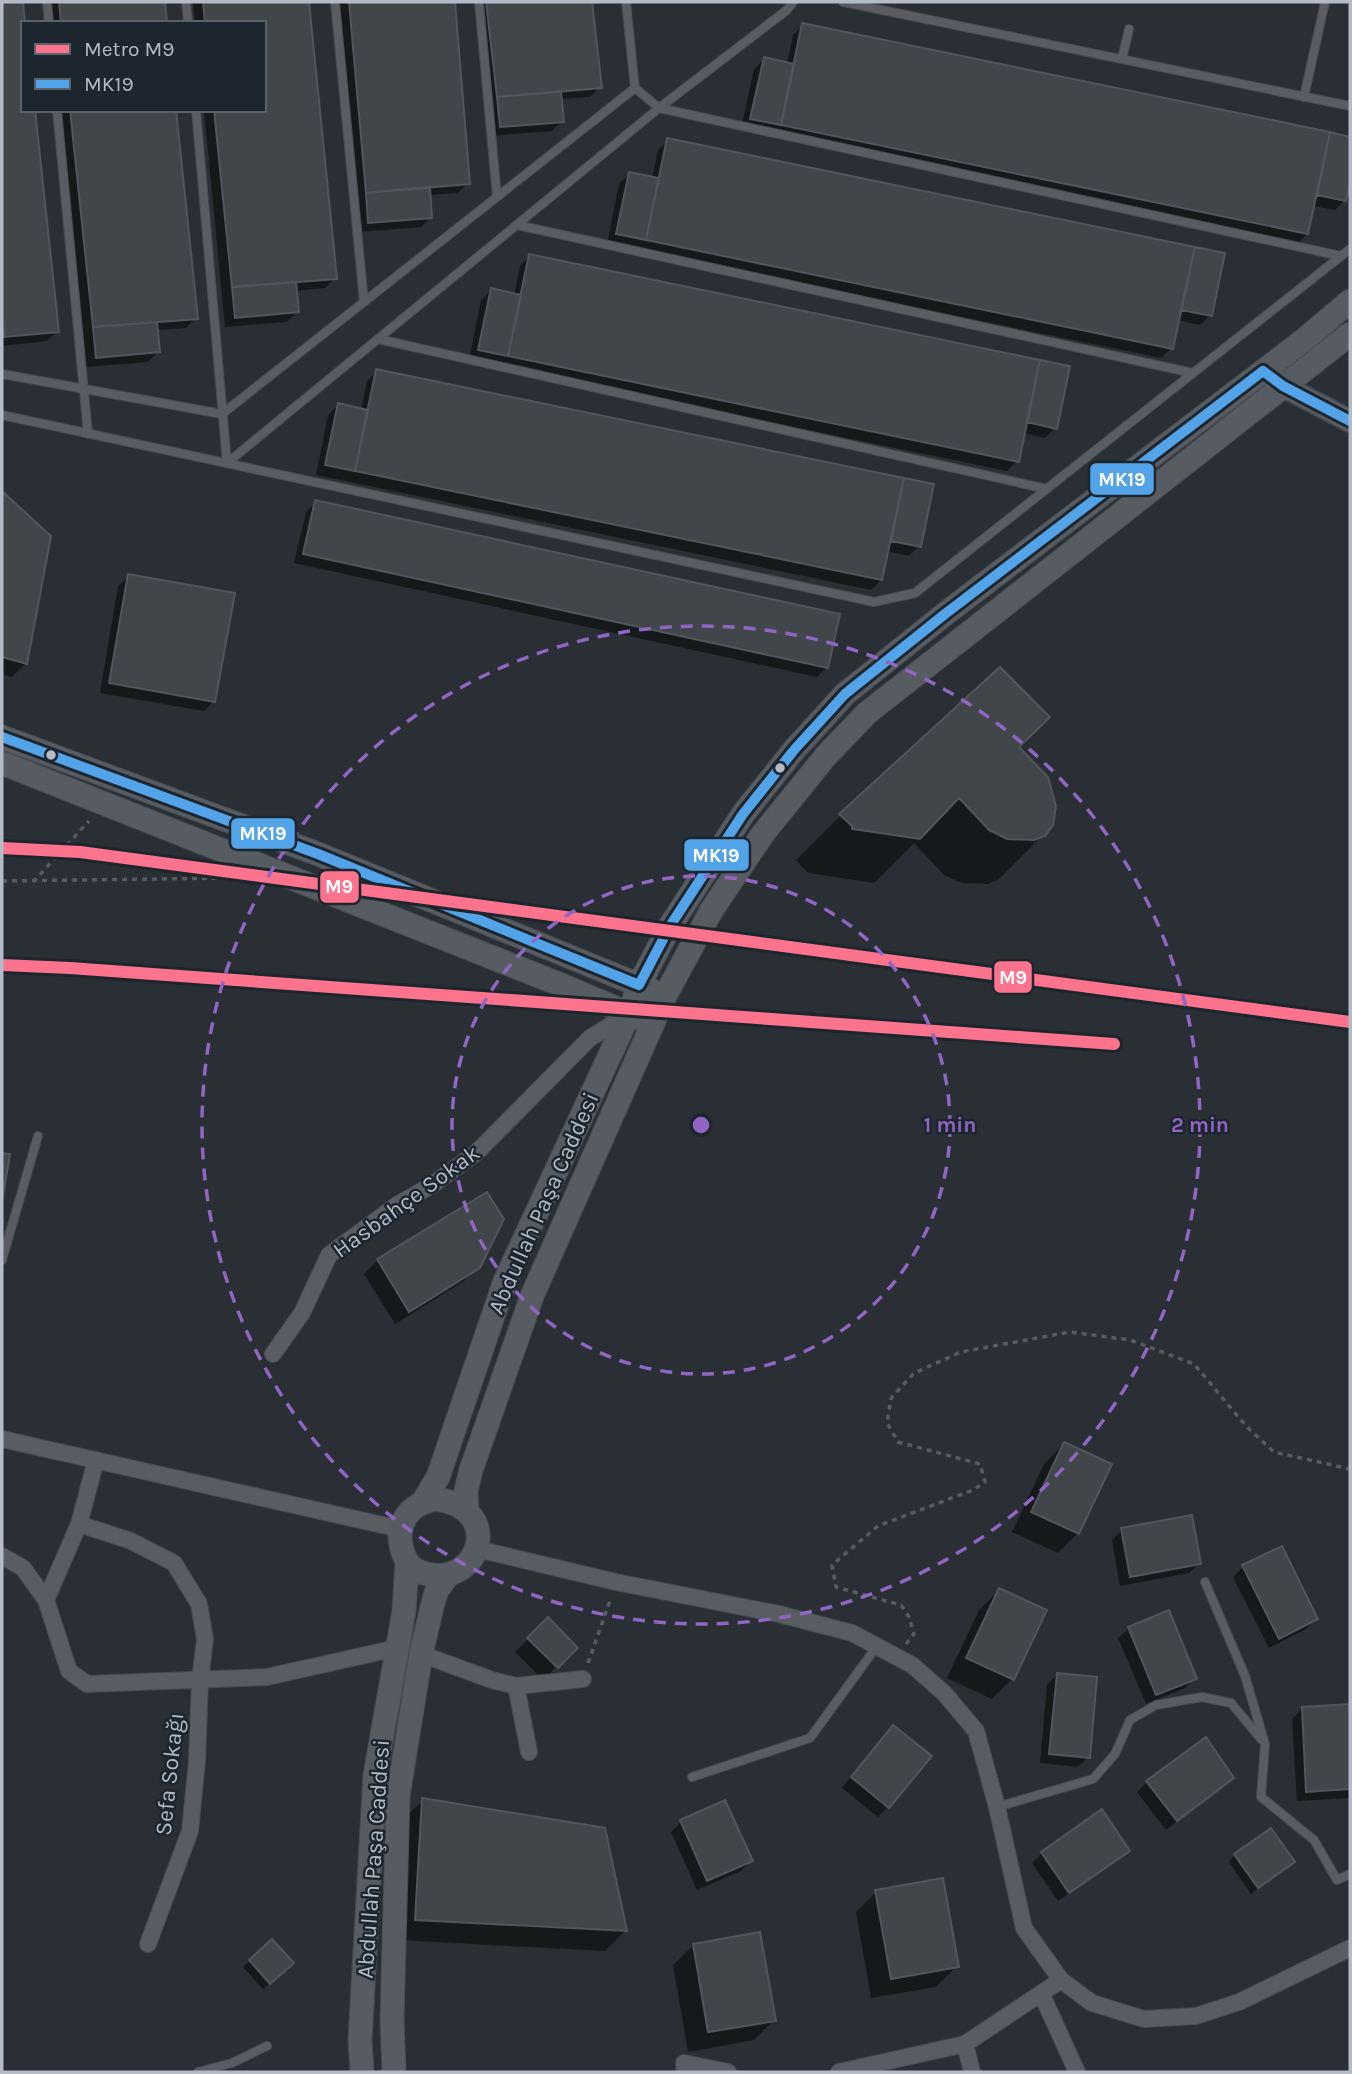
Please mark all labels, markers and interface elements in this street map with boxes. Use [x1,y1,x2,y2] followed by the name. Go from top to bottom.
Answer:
[21,21,266,112] legend
[84,37,175,61] text: Metro M9
[84,72,134,96] text: MK19
[1089,462,1155,496] line badge: MK19
[1098,469,1146,491] text: MK19
[44,748,58,762] unlabelled marker
[773,761,787,775] unlabelled marker
[230,817,296,850] line badge: MK19
[239,823,287,845] text: MK19
[683,838,750,872] line badge: MK19
[692,845,740,867] text: MK19
[319,870,360,904] line badge: M9
[325,876,353,898] text: M9
[993,960,1033,994] line badge: M9
[999,967,1027,989] text: M9
[482,1088,605,1318] street label: Abdullah Paşa Caddesi
[689,1113,713,1137] centre of rings
[924,1113,976,1137] text: 1 min
[1171,1113,1229,1137] text: 2 min
[328,1139,485,1264] street label: Hasbahçe Sokak
[150,1711,189,1837] street label: Sefa Sokağı
[352,1739,395,1980] street label: Abdullah Paşa Caddesi

